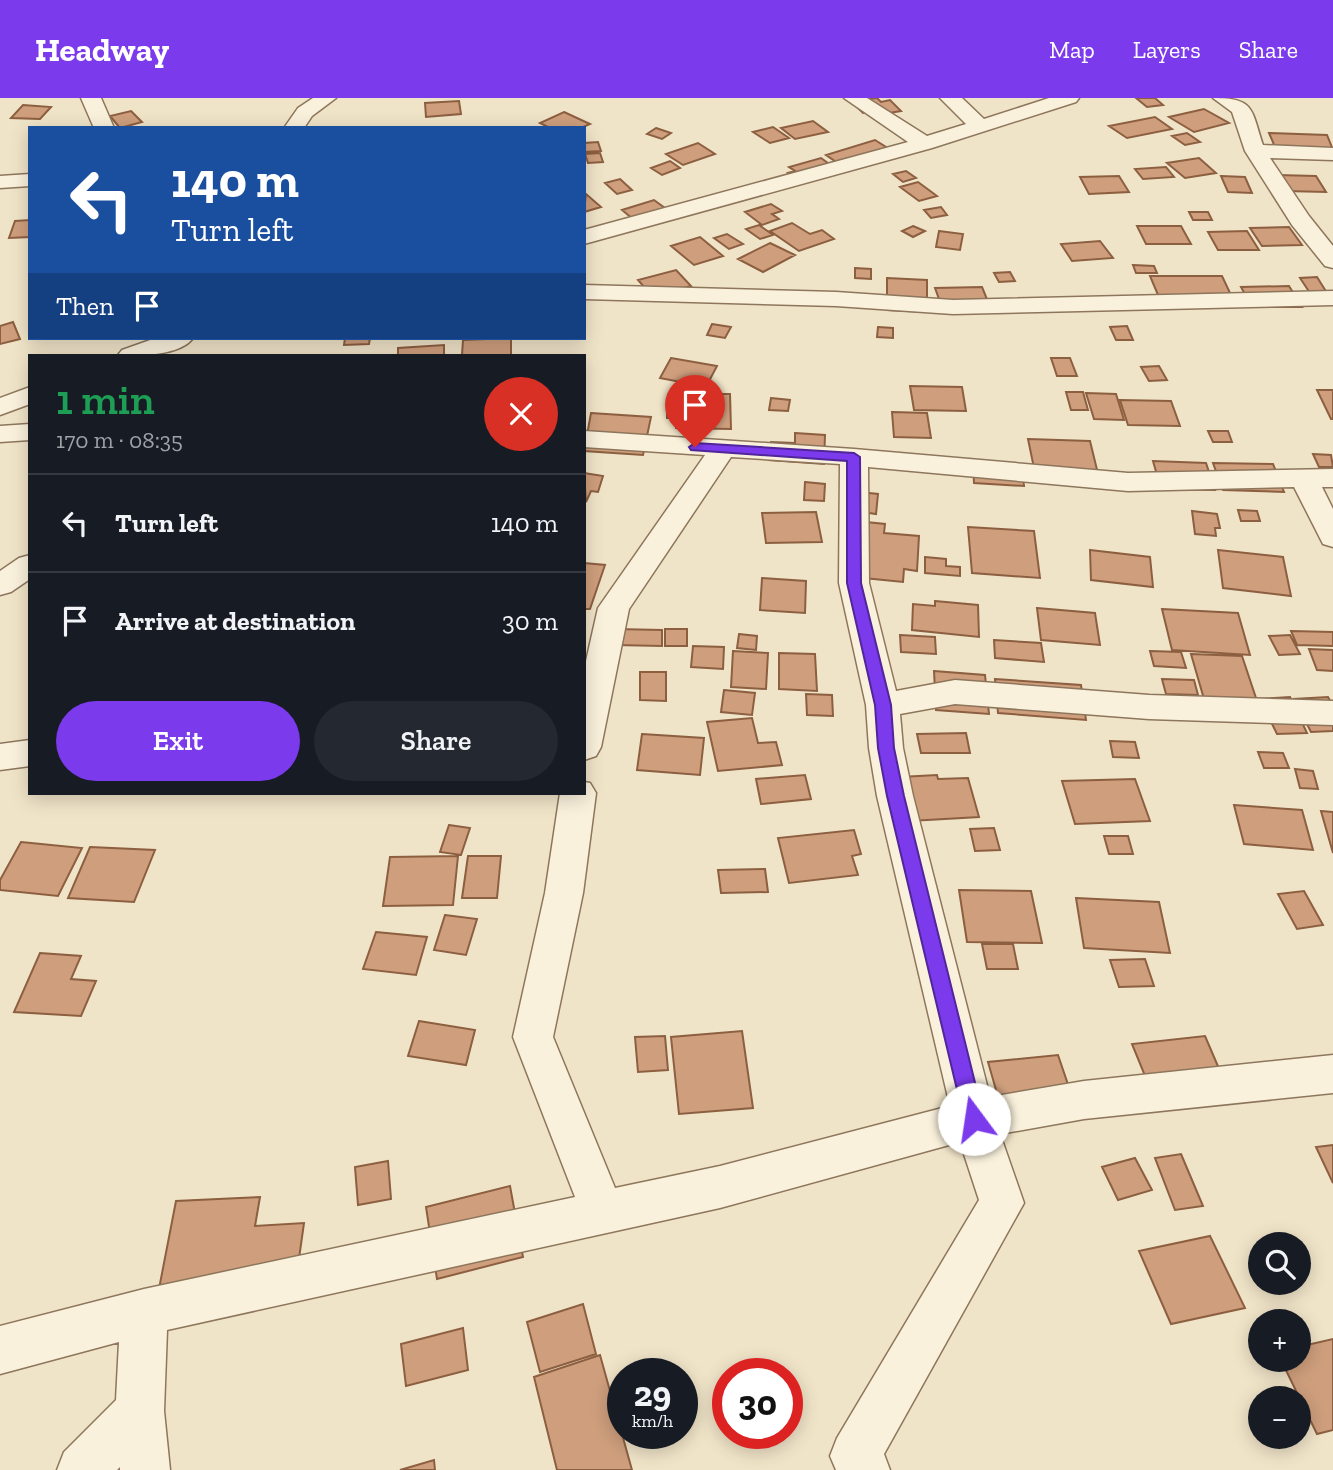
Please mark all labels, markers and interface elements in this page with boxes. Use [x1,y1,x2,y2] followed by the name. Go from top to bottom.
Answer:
[35,30,169,69] text: Headway
[1049,35,1095,64] text: Map
[1133,35,1201,64] text: Layers
[1239,35,1298,64] text: Share
[171,151,299,210] text: 140 m
[56,154,147,245] icon: left
[171,211,293,249] text: Turn left
[128,287,166,325] icon: arrive
[56,290,114,322] text: Then
[56,374,155,425] text: 1 min
[665,375,725,447] pin
[484,377,558,451] button: close
[676,386,714,424] icon: arrive
[56,426,183,454] text: 170 m · 08:35
[56,504,94,542] icon: left
[115,507,218,539] text: Turn left
[491,507,558,539] text: 140 m
[56,602,94,640] icon: arrive
[115,605,355,637] text: Arrive at destination
[502,605,558,637] text: 30 m
[56,701,300,781] button: Exit
[314,701,558,781] button: Share
[937,1082,1011,1156] position arrow
[1248,1232,1311,1449] map controls
[1248,1232,1311,1295] button: search
[1248,1309,1311,1372] button: +
[712,1358,803,1449] speed limit sign: 30
[634,1373,671,1415] text: 29
[1248,1386,1311,1449] button: −
[632,1410,673,1432] text: km/h

